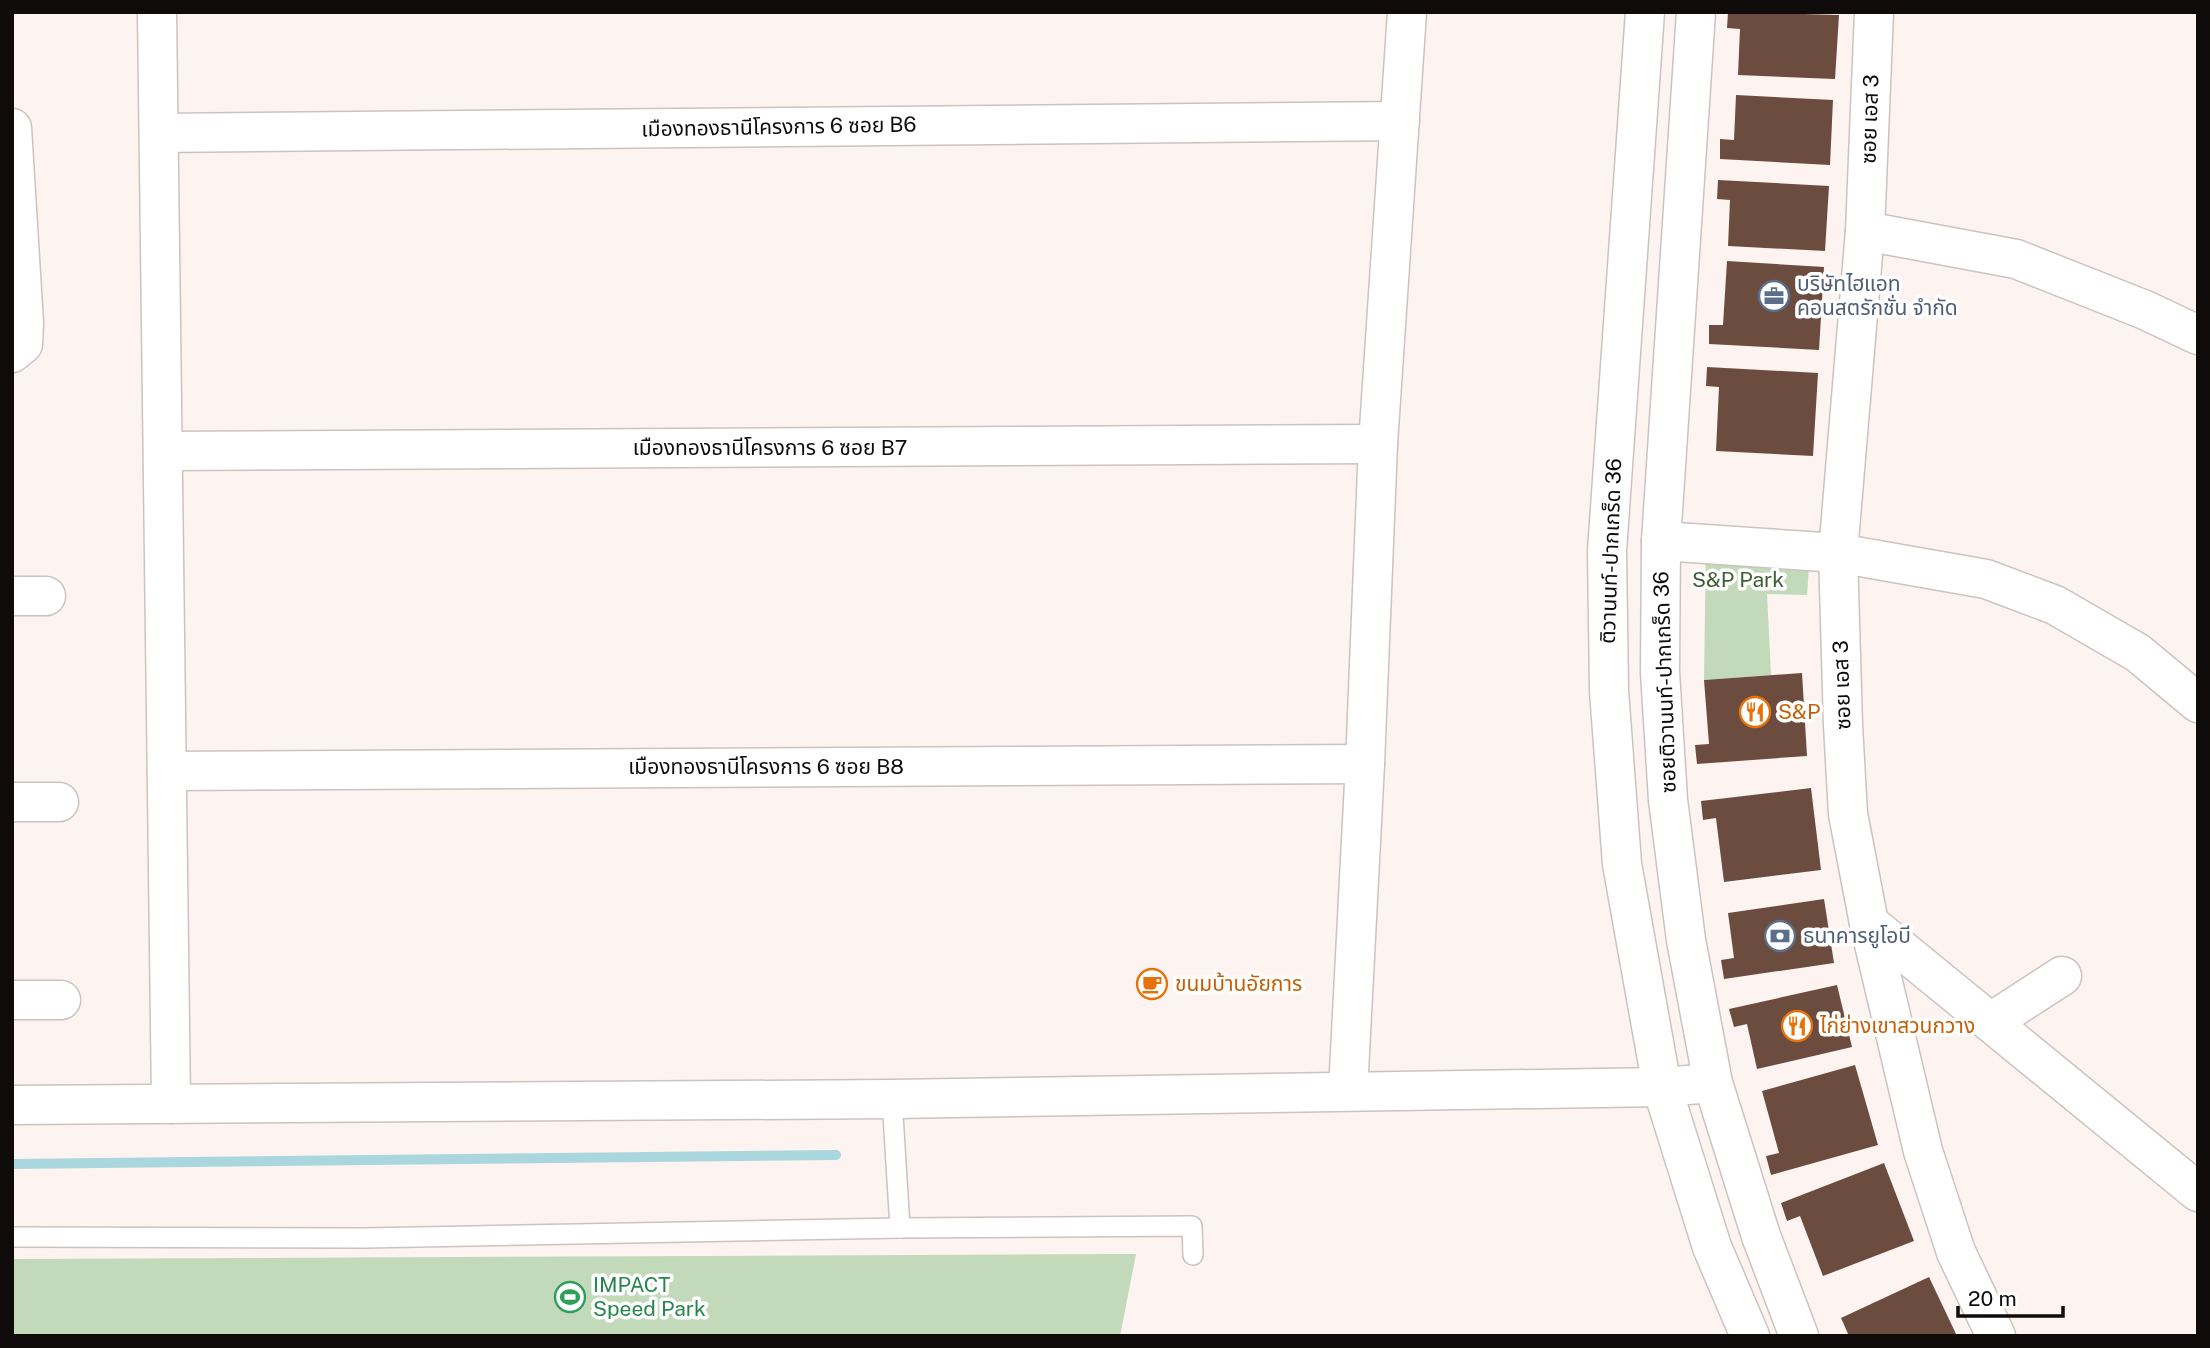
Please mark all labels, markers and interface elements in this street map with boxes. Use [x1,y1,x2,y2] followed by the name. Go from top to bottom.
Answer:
[1855,74,1884,164] street label: ซอย เอส 3
[641,112,917,141] street label: เมืองทองธานีโครงการ 6 ซอย B6
[1797,271,1958,320] place label: บริษัทไฮแอท คอนสตรักชั่น จำกัด
[1757,279,1791,313] office icon: บริษัทไฮแอท คอนสตรักชั่น จำกัด
[633,435,907,460] street label: เมืองทองธานีโครงการ 6 ซอย B7
[1595,458,1626,644] street label: ติวานนท์-ปากเกร็ด 36
[1692,567,1784,592] park label: S&P Park
[1648,571,1681,793] street label: ซอยติวานนท์-ปากเกร็ด 36
[1827,640,1856,730] street label: ซอย เอส 3
[1738,695,1772,729] restaurant icon: S&P
[1778,699,1820,724] place label: S&P
[628,754,904,779] street label: เมืองทองธานีโครงการ 6 ซอย B8
[1763,919,1797,953] bank icon: ธนาคารยูโอบี
[1803,923,1911,949] place label: ธนาคารยูโอบี
[1135,967,1169,1001] cafe icon: ขนมบ้านอัยการ
[1175,971,1302,996] place label: ขนมบ้านอัยการ
[1780,1009,1814,1043] restaurant icon: ไก่ย่างเขาสวนกวาง
[1819,1013,1975,1038] place label: ไก่ย่างเขาสวนกวาง
[593,1272,706,1321] place label: IMPACT Speed Park
[1958,1274,2063,1318] scale bar
[553,1280,587,1314] sports icon: IMPACT Speed Park
[1968,1286,2017,1311] text: 20 m

